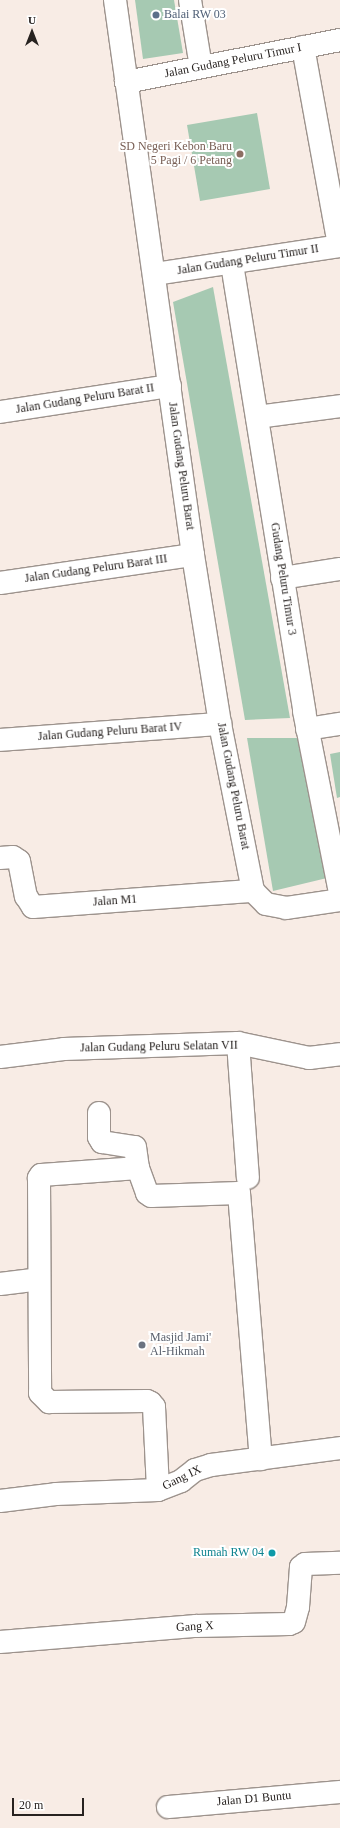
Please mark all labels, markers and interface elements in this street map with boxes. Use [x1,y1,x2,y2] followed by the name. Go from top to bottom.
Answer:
[164,8,226,22] place label: Balai RW 03
[151,10,161,20] marker: Balai RW 03
[12,12,52,52] north arrow
[28,14,36,26] text: U
[163,41,303,81] street label: Jalan Gudang Peluru Timur I
[120,140,232,168] place label: SD Negeri Kebon Baru 5 Pagi / 6 Petang
[235,149,245,159] marker: SD Negeri Kebon Baru 5 Pagi / 6 Petang
[176,242,320,278] street label: Jalan Gudang Peluru Timur II
[15,381,155,417] street label: Jalan Gudang Peluru Barat II
[165,401,197,531] street label: Jalan Gudang Peluru Barat
[267,522,299,636] street label: Gudang Peluru Timur 3
[24,552,168,586] street label: Jalan Gudang Peluru Barat III
[37,720,183,744] street label: Jalan Gudang Peluru Barat IV
[214,721,252,851] street label: Jalan Gudang Peluru Barat
[92,892,138,910] street label: Jalan M1
[80,1038,238,1056] street label: Jalan Gudang Peluru Selatan VII
[150,1331,211,1359] place label: Masjid Jami' Al-Hikmah
[137,1340,147,1350] marker: Masjid Jami' Al-Hikmah
[160,1462,204,1494] street label: Gang IX
[193,1546,264,1560] place label: Rumah RW 04
[267,1548,277,1558] marker: Rumah RW 04
[176,1619,214,1635] street label: Gang X
[216,1789,292,1809] street label: Jalan D1 Buntu
[14,1790,86,1816] scale bar
[19,1798,43,1812] text: 20 m

